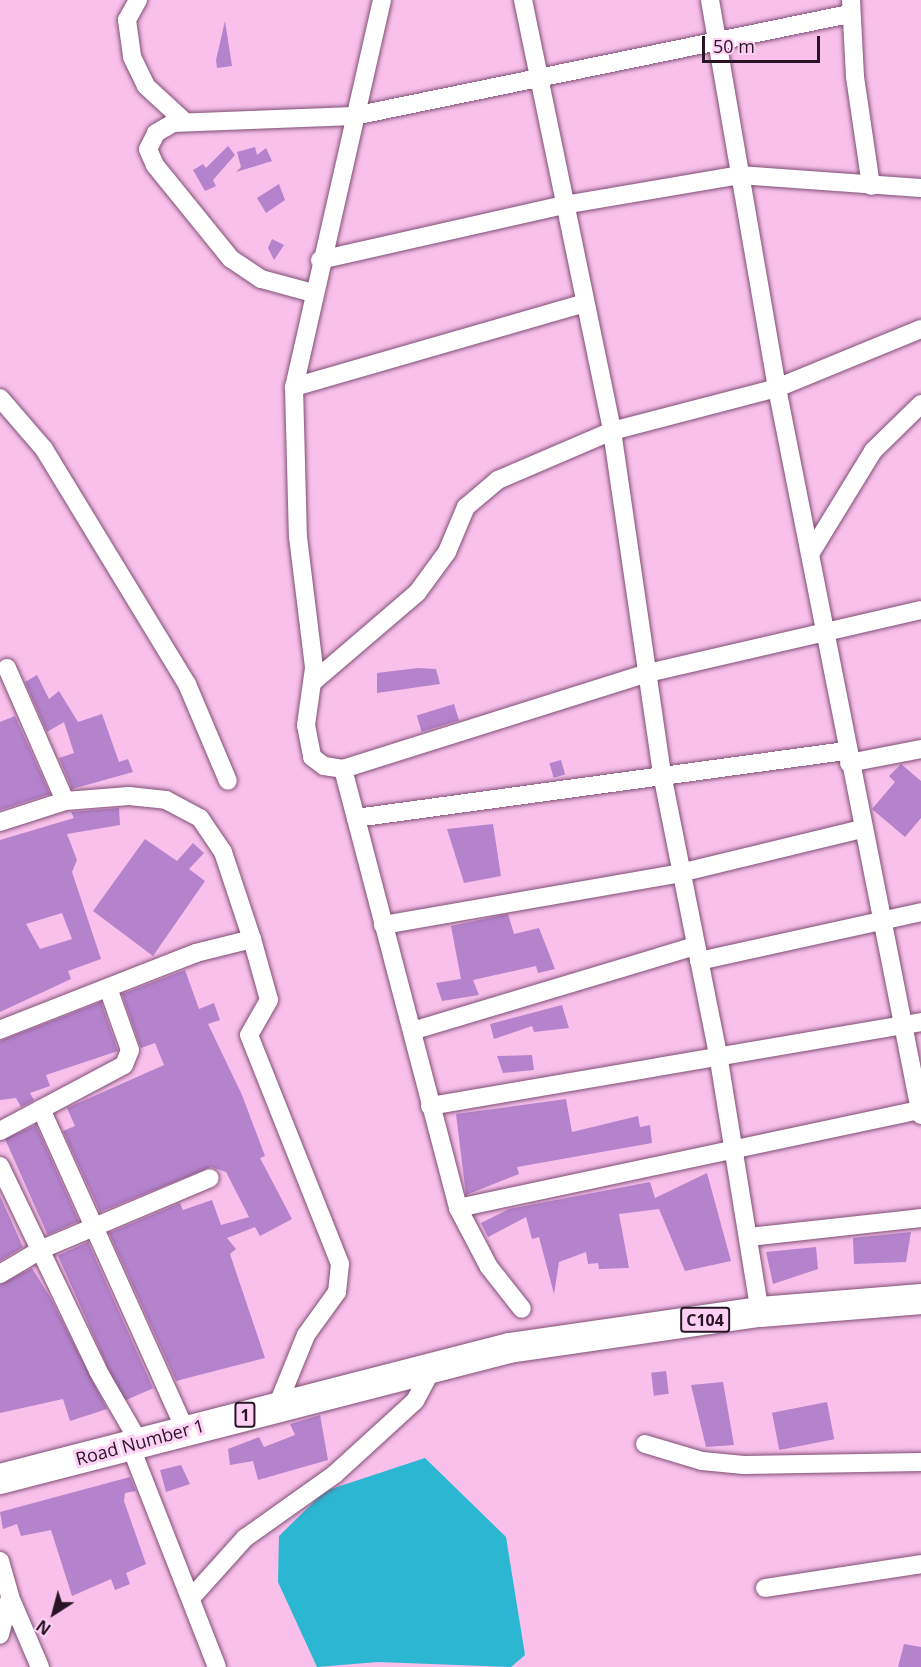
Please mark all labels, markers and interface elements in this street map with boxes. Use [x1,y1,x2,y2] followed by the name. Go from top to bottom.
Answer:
[705,24,824,62] scale bar
[713,34,755,58] text: 50 m
[680,1307,730,1333] road number: C104
[233,1402,257,1428] road number: 1
[73,1414,207,1470] street label: Road Number 1
[24,1583,84,1643] north arrow
[32,1615,55,1640] text: N

